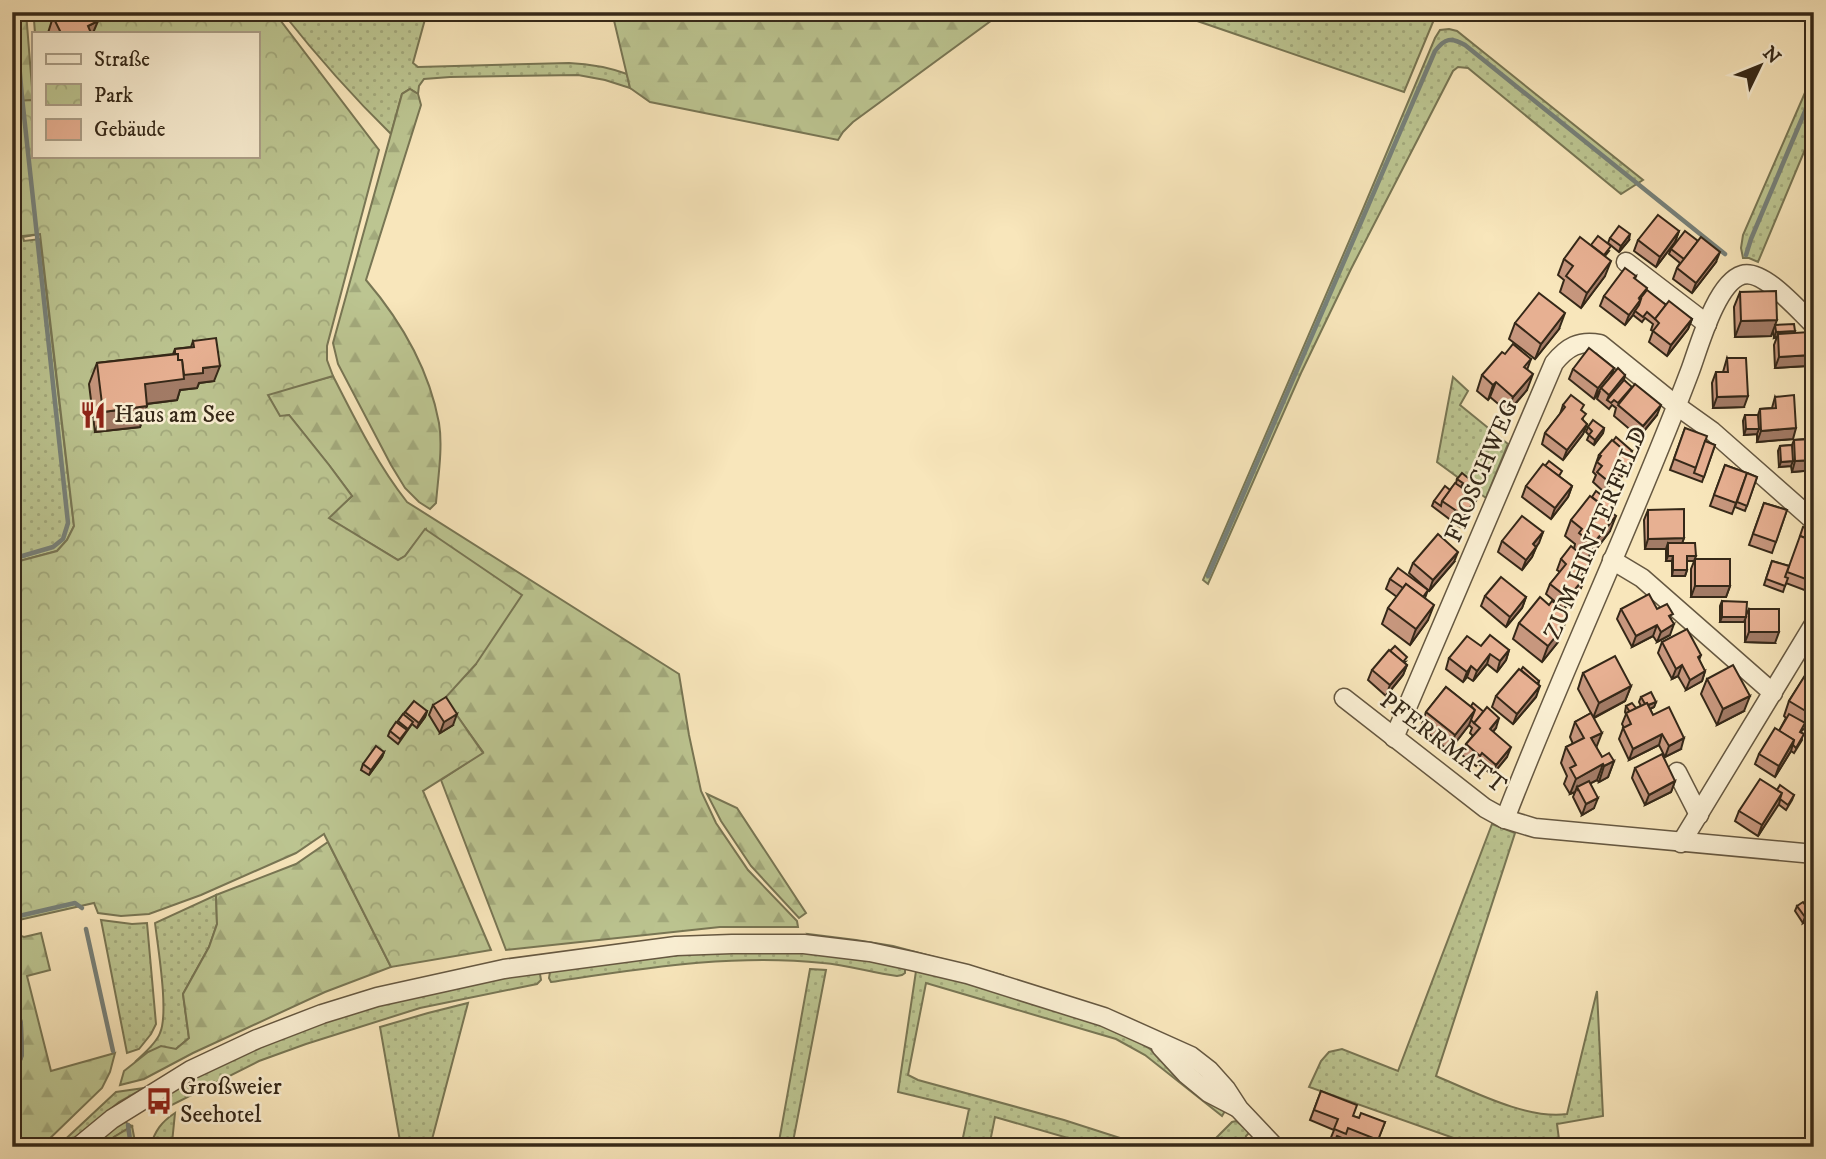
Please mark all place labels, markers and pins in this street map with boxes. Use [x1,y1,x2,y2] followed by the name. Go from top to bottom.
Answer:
[78,400,108,430] restaurant icon: Haus am See
[114,400,235,430] place label: Haus am See
[180,1072,282,1130] place label: Großweier Seehotel
[144,1086,174,1116] bus stop icon: Großweier Seehotel

